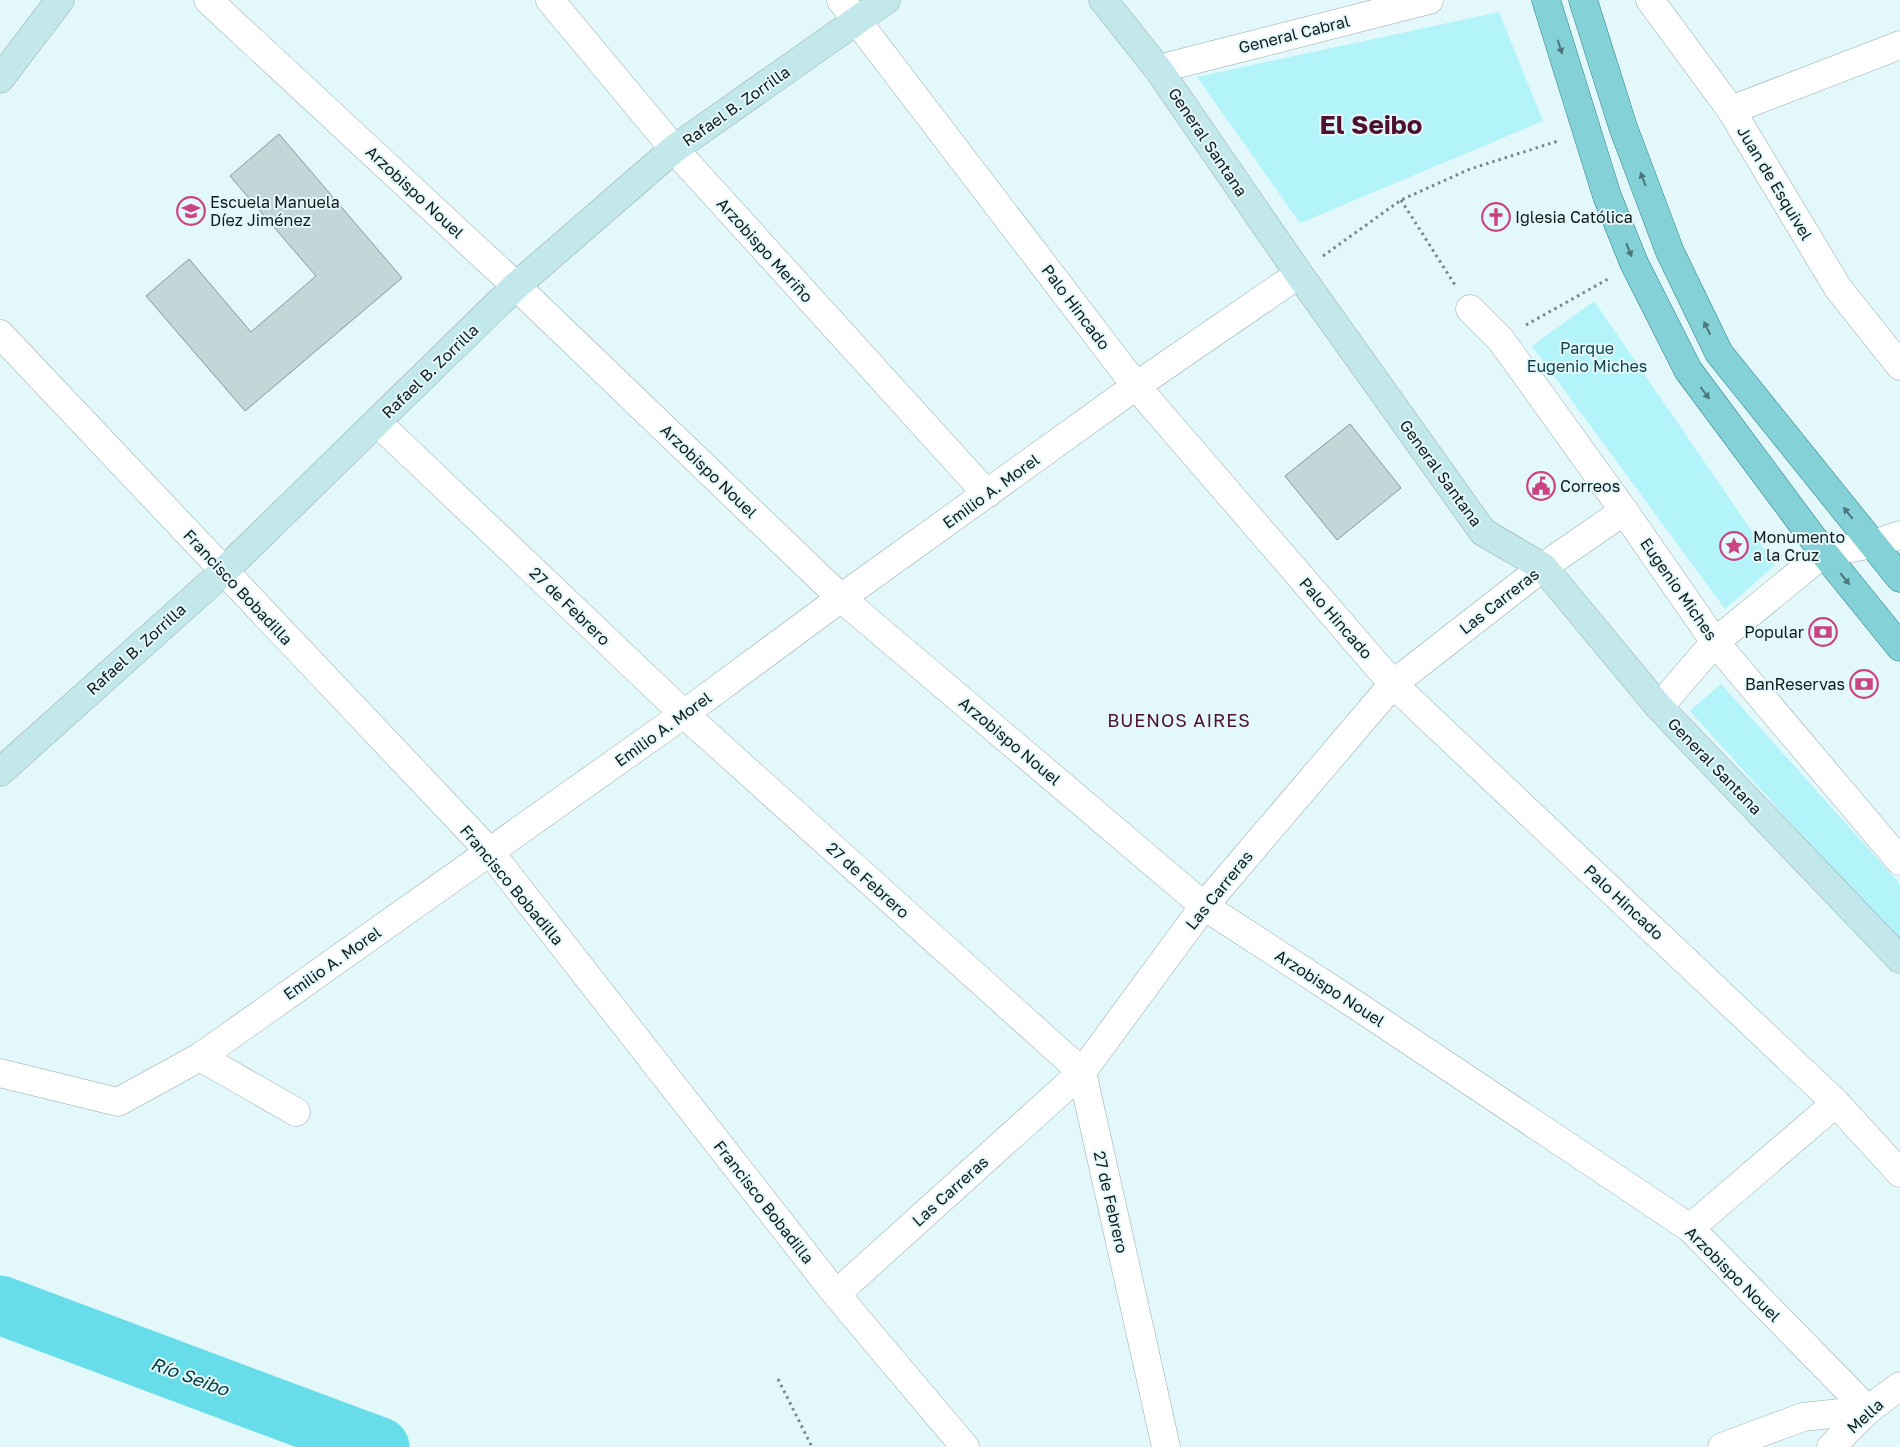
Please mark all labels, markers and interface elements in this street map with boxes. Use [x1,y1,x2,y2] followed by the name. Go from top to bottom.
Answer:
[1236,11,1352,57] street label: General Cabral
[1557,39,1565,54] one-way arrow
[678,61,794,151] street label: Rafael B. Zorrilla
[1164,84,1252,200] street label: General Santana
[1320,109,1422,140] district label: El Seibo
[1733,122,1817,244] street label: Juan de Esquivel
[362,141,468,243] street label: Arzobispo Nouel
[1638,172,1646,186] one-way arrow
[210,192,340,230] place label: Escuela Manuela Díez Jiménez
[713,194,817,306] street label: Arzobispo Meriño
[176,196,206,226] school or university icon: Escuela Manuela Díez Jiménez
[1481,202,1511,232] church icon: Iglesia Católica
[1515,207,1633,227] place label: Iglesia Católica
[1625,243,1633,258] one-way arrow
[1037,260,1115,354] street label: Palo Hincado
[377,320,483,422] street label: Rafael B. Zorrilla
[1703,321,1711,335] one-way arrow
[1527,338,1647,376] park label: Parque Eugenio Miches
[1700,386,1710,400] one-way arrow
[1396,416,1486,530] street label: General Santana
[656,420,762,522] street label: Arzobispo Nouel
[939,449,1043,533] street label: Emilio A. Morel
[1526,471,1556,501] public building icon: Correos
[1560,476,1620,496] place label: Correos
[1842,506,1853,519] one-way arrow
[179,525,297,649] street label: Francisco Bobadilla
[1753,527,1845,565] place label: Monumento a la Cruz
[1719,531,1749,561] place icon: Monumento a la Cruz
[1636,534,1722,644] street label: Eugenio Miches
[526,563,614,649] street label: 27 de Febrero
[1455,564,1543,638] street label: Las Carreras
[1839,572,1850,585] one-way arrow
[1295,573,1377,663] street label: Palo Hincado
[82,599,190,699] street label: Rafael B. Zorrilla
[1808,617,1838,647] bank icon: Popular
[1744,622,1804,642] place label: Popular
[1849,669,1879,699] bank icon: BanReservas
[1745,674,1845,694] place label: BanReservas
[611,687,715,771] street label: Emilio A. Morel
[955,693,1065,789] street label: Arzobispo Nouel
[1107,709,1251,731] district label: BUENOS AIRES
[1664,713,1766,819] street label: General Santana
[456,821,568,949] street label: Francisco Bobadilla
[823,838,913,922] street label: 27 de Febrero
[1181,846,1257,934] street label: Las Carreras
[1580,860,1668,944] street label: Palo Hincado
[279,922,385,1004] street label: Emilio A. Morel
[1271,945,1389,1031] street label: Arzobispo Nouel
[710,1136,818,1268] street label: Francisco Bobadilla
[1090,1149,1132,1255] street label: 27 de Febrero
[908,1151,992,1231] street label: Las Carreras
[1681,1222,1785,1326] street label: Arzobispo Nouel
[148,1352,233,1401] water label: Río Seibo
[1843,1394,1887,1438] street label: Mella

